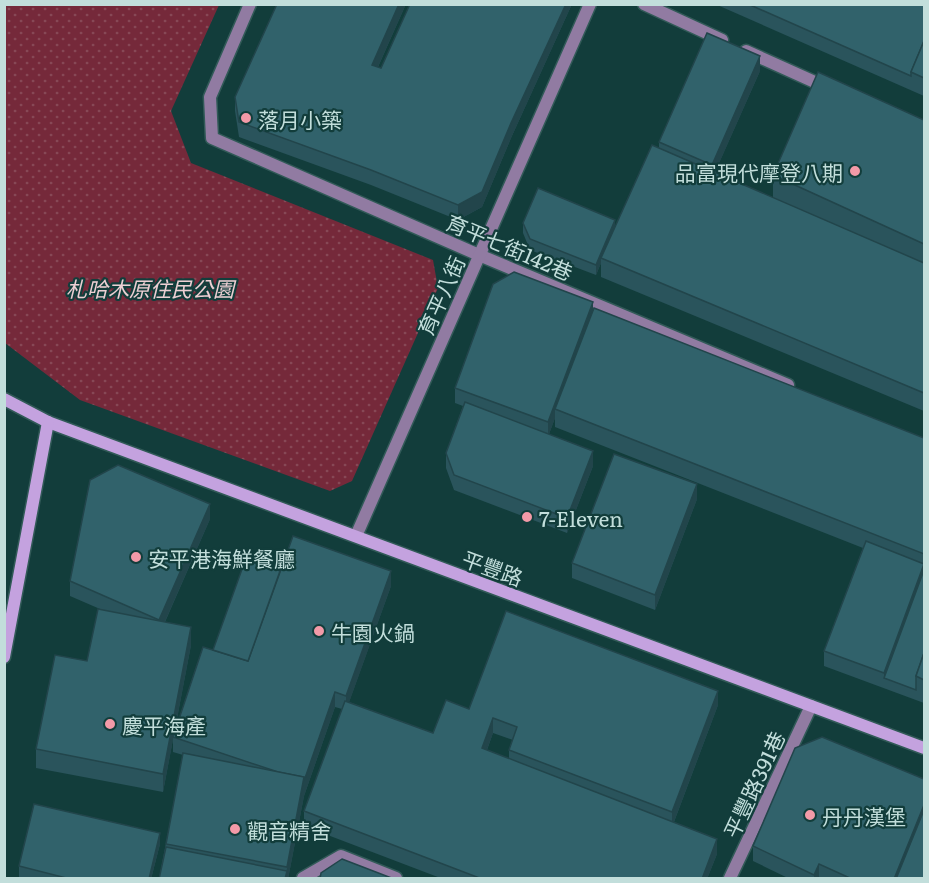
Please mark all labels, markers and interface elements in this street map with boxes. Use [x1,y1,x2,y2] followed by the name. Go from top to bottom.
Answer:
[258,103,342,134] place label: 落月小築
[239,111,253,125] marker: 落月小築
[675,156,843,187] place label: 品富現代摩登八期
[848,164,862,178] marker: 品富現代摩登八期
[442,205,578,287] street label: 育平七街142巷
[409,250,471,340] street label: 育平八街
[66,272,237,303] park label: 札哈木原住民公園
[539,502,623,533] place label: 7-Eleven
[520,510,534,524] marker: 7-Eleven
[148,542,295,573] place label: 安平港海鮮餐廳
[458,542,528,592] street label: 平豐路
[129,550,143,564] marker: 安平港海鮮餐廳
[331,616,415,647] place label: 牛園火鍋
[312,624,326,638] marker: 牛園火鍋
[122,709,206,740] place label: 慶平海產
[103,717,117,731] marker: 慶平海產
[715,725,791,843] street label: 平豐路391巷
[822,800,906,831] place label: 丹丹漢堡
[803,808,817,822] marker: 丹丹漢堡
[247,814,331,845] place label: 觀音精舍
[228,822,242,836] marker: 觀音精舍

